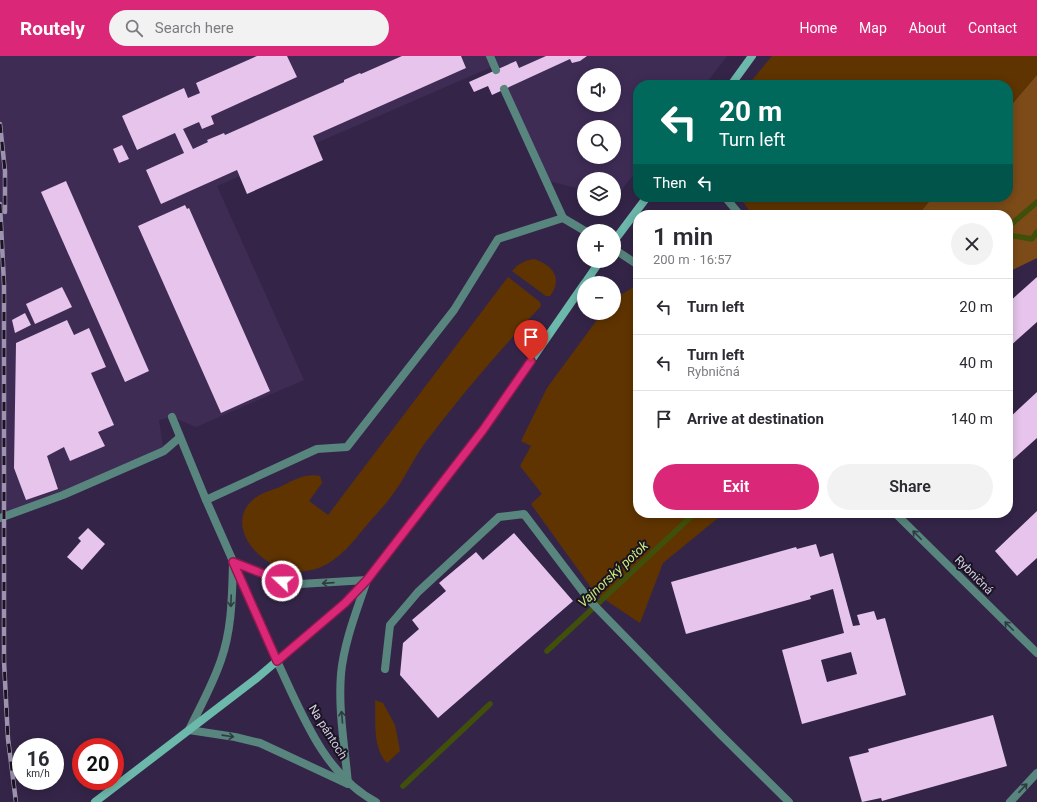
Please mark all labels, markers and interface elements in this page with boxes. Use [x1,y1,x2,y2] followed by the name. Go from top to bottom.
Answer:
[109,10,389,46] search box
[20,17,85,40] text: Routely
[123,17,145,39] icon: search
[155,19,234,37] text: Search here
[799,20,837,36] text: Home
[859,20,887,36] text: Map
[909,20,946,36] text: About
[968,20,1017,36] text: Contact
[577,68,621,320] map controls
[577,68,621,112] button: sound
[719,95,782,128] text: 20 m
[653,96,705,148] icon: left
[577,120,621,164] button: search
[719,129,785,150] text: Turn left
[577,172,621,216] button: layers
[694,172,716,194] icon: left
[653,174,686,192] text: Then
[653,223,713,251] text: 1 min
[951,223,993,265] button: close
[577,224,621,268] button: +
[653,252,732,267] text: 200 m · 16:57
[577,276,621,320] button: −
[653,296,675,318] icon: left
[687,298,744,316] text: Turn left
[959,298,993,316] text: 20 m
[514,320,548,361] pin
[520,326,542,348] icon: arrive
[687,346,744,364] text: Turn left
[653,352,675,374] icon: left
[959,354,993,372] text: 40 m
[687,364,740,379] text: Rybničná
[653,408,675,430] icon: arrive
[687,410,824,428] text: Arrive at destination
[951,410,993,428] text: 140 m
[653,464,819,510] button: Exit
[827,464,993,510] button: Share
[912,530,922,540] one-way arrow
[575,537,651,610] water label: Vajnorský potok
[952,553,996,597] street label: Rybničná
[261,560,303,602] position arrow
[322,579,335,586] one-way arrow
[228,594,235,607] one-way arrow
[1004,621,1014,631] one-way arrow
[306,702,350,762] street label: Na pántoch
[338,711,346,724] one-way arrow
[221,732,234,740] one-way arrow
[72,738,124,790] speed limit sign: 20
[27,747,49,771] text: 16
[26,768,50,779] text: km/h
[1019,782,1028,793] one-way arrow

